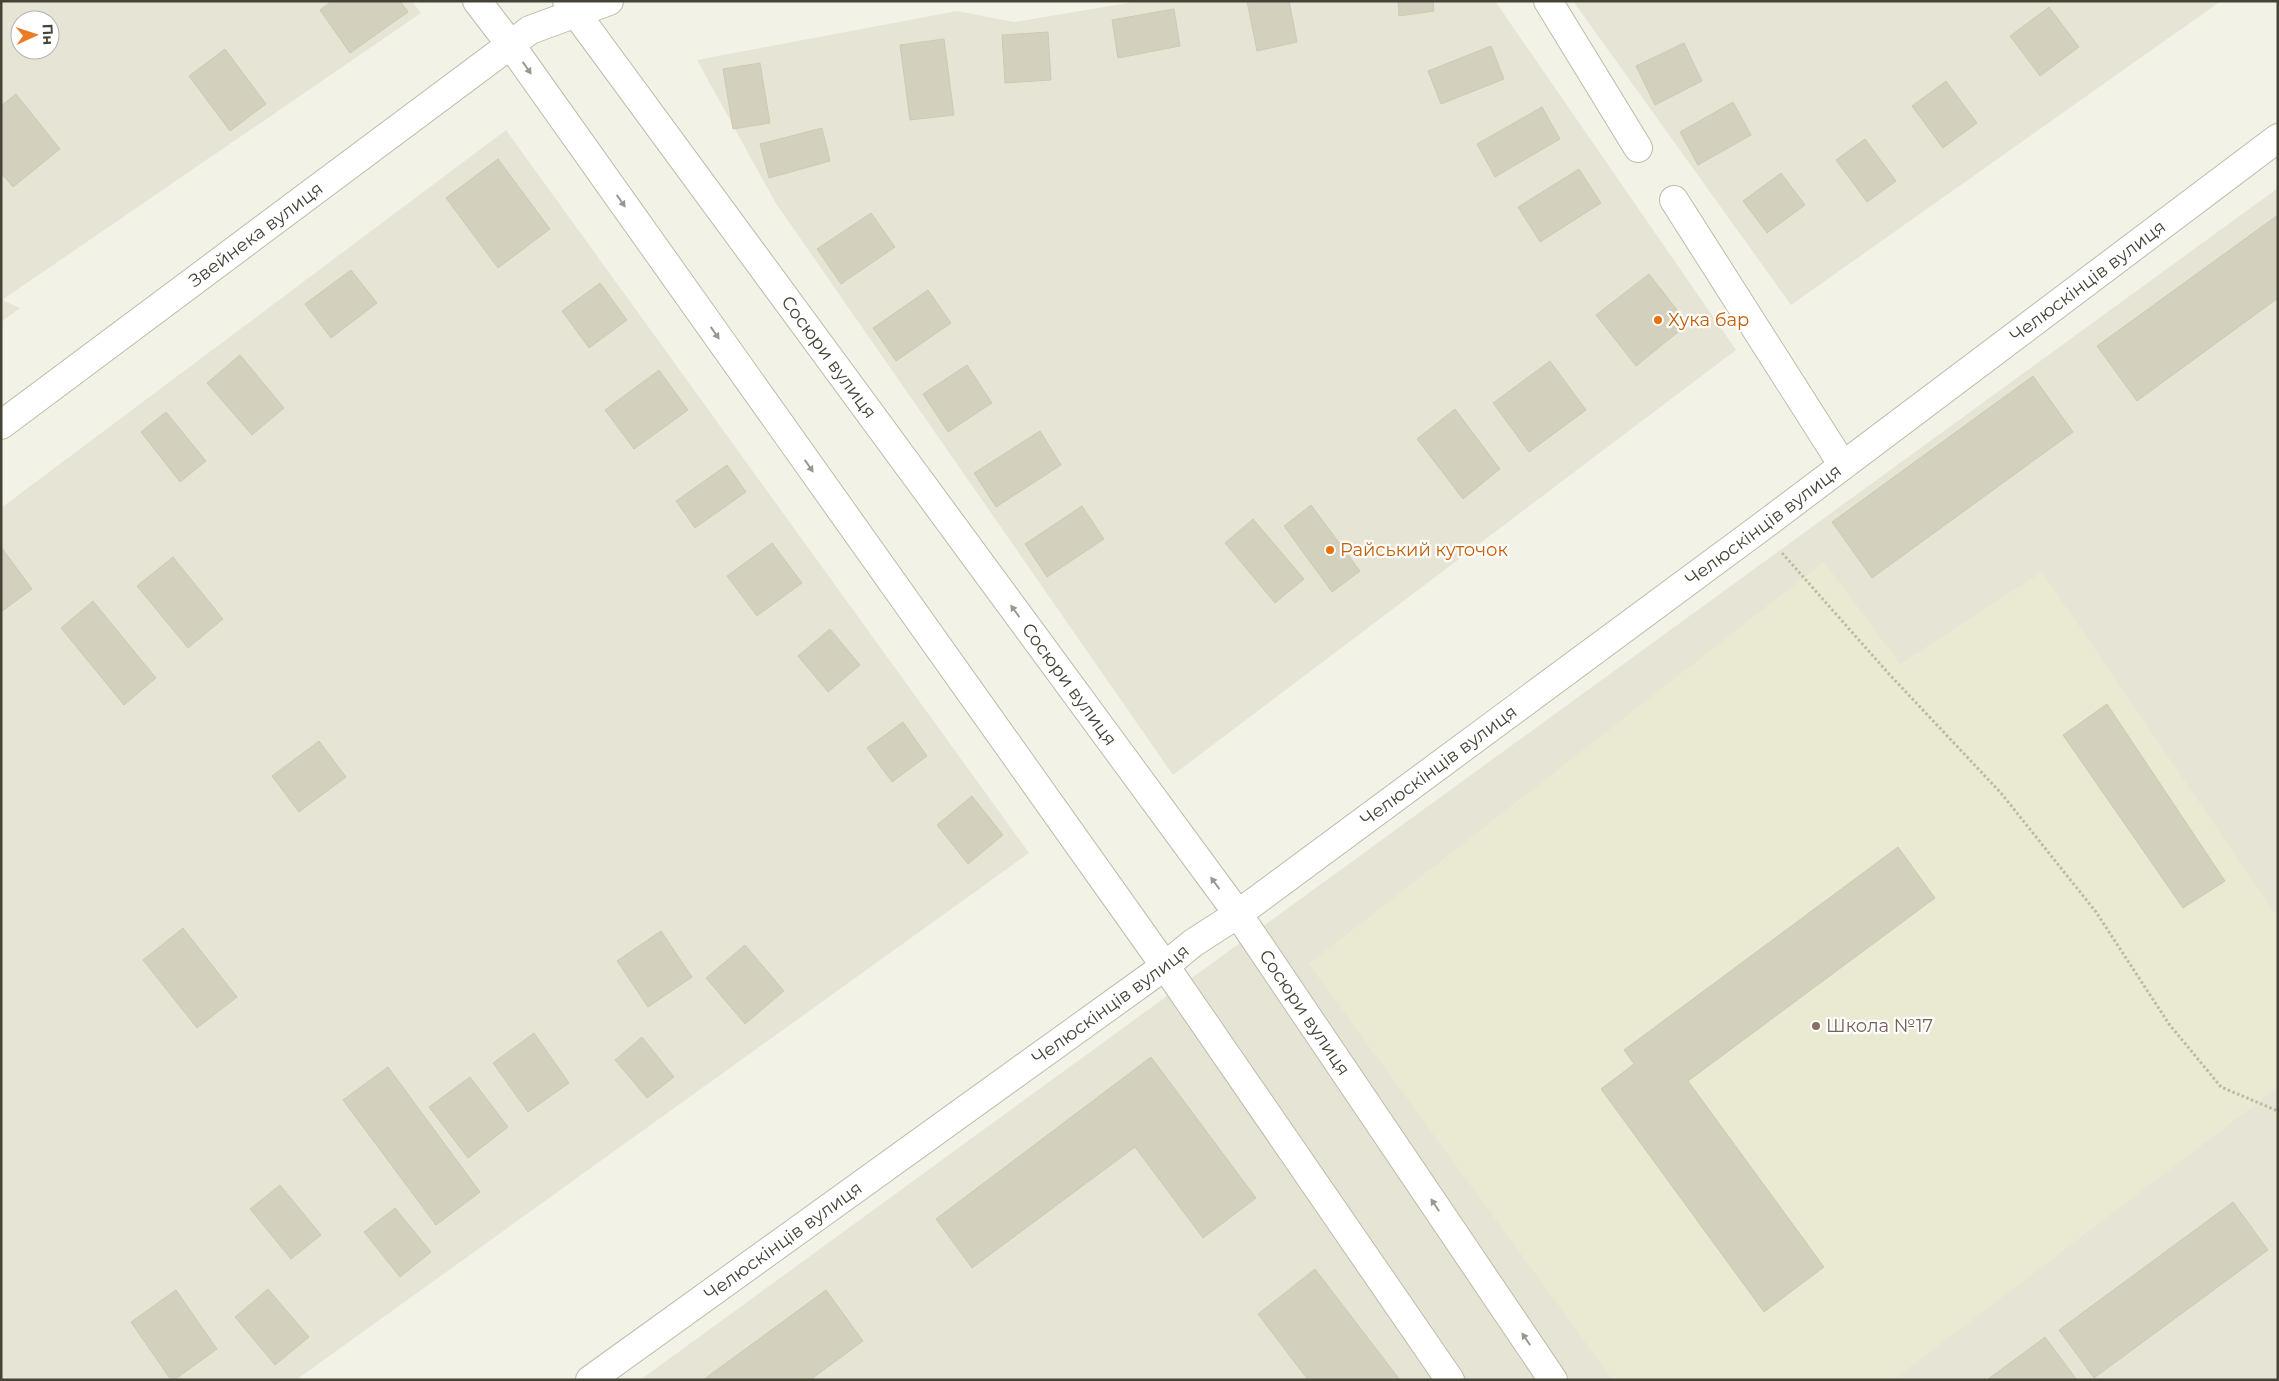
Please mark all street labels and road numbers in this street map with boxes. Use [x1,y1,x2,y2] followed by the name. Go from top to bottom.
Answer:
[184,177,327,292] street label: Звейнека вулиця
[2006,215,2170,347] street label: Челюскінців вулиця
[776,292,881,423] street label: Сосюри вулиця
[1681,460,1846,590] street label: Челюскінців вулиця
[1017,619,1122,750] street label: Сосюри вулиця
[1356,701,1521,831] street label: Челюскінців вулиця
[1028,940,1194,1069] street label: Челюскінців вулиця
[1254,946,1355,1079] street label: Сосюри вулиця
[700,1177,866,1305] street label: Челюскінців вулиця

